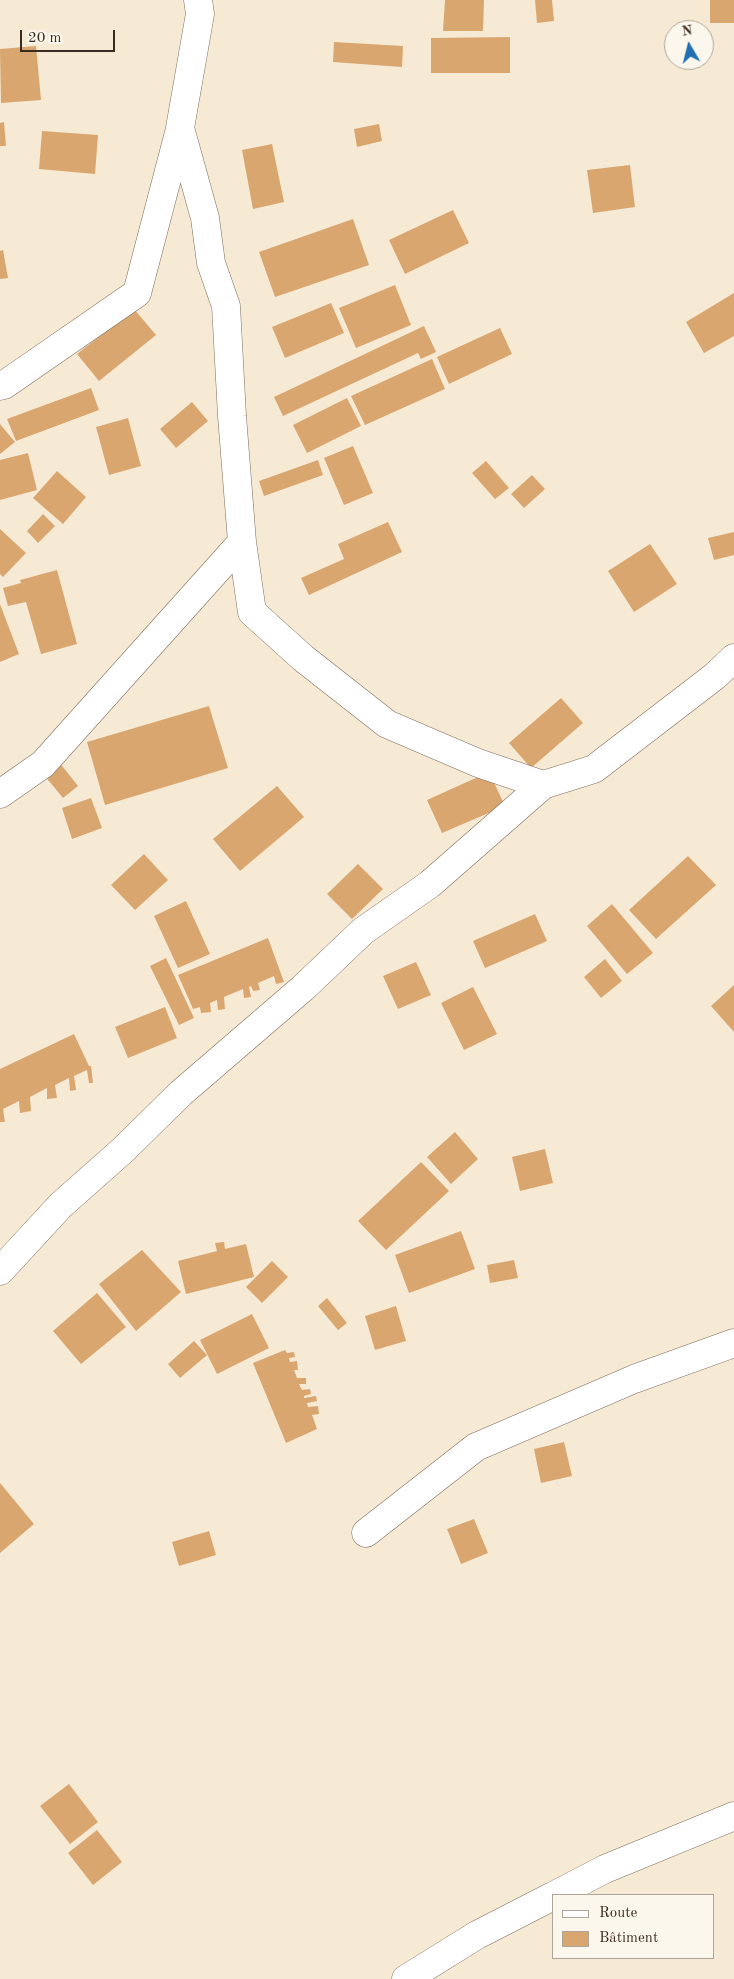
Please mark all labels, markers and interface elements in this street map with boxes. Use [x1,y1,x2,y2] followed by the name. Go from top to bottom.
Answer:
[22,20,118,52] scale bar
[664,20,714,70] north arrow
[681,23,693,39] text: N
[28,31,62,46] text: 20 m
[552,1894,714,1959] legend
[599,1906,637,1921] text: Route
[599,1931,658,1946] text: Bâtiment

